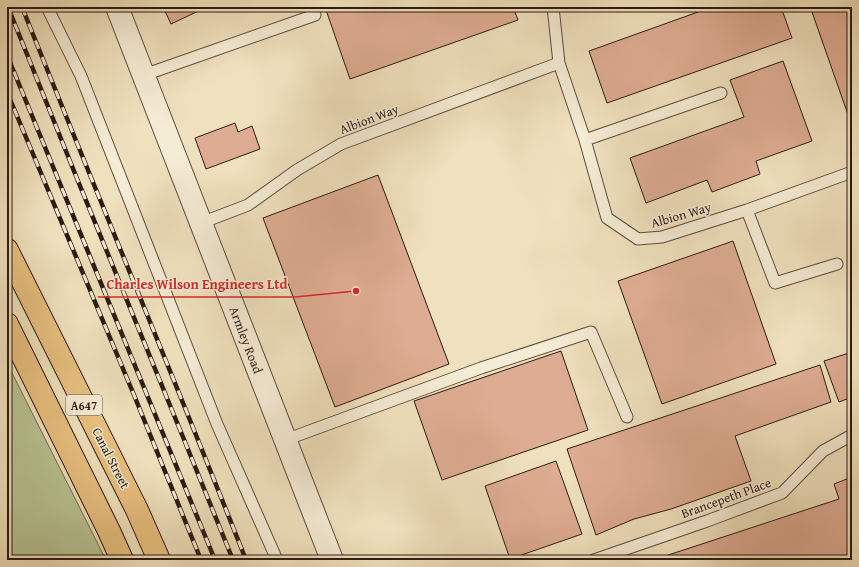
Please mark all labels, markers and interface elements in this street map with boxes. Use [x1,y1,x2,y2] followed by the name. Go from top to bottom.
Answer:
[337,99,402,139] street label: Albion Way
[649,197,714,233] street label: Albion Way
[98,271,295,297] callout: Charles Wilson Engineers Ltd
[106,274,288,294] text: Charles Wilson Engineers Ltd
[225,304,267,376] street label: Armley Road
[66,395,102,415] road number: A647
[88,424,135,492] street label: Canal Street
[678,473,774,523] street label: Brancepeth Place

